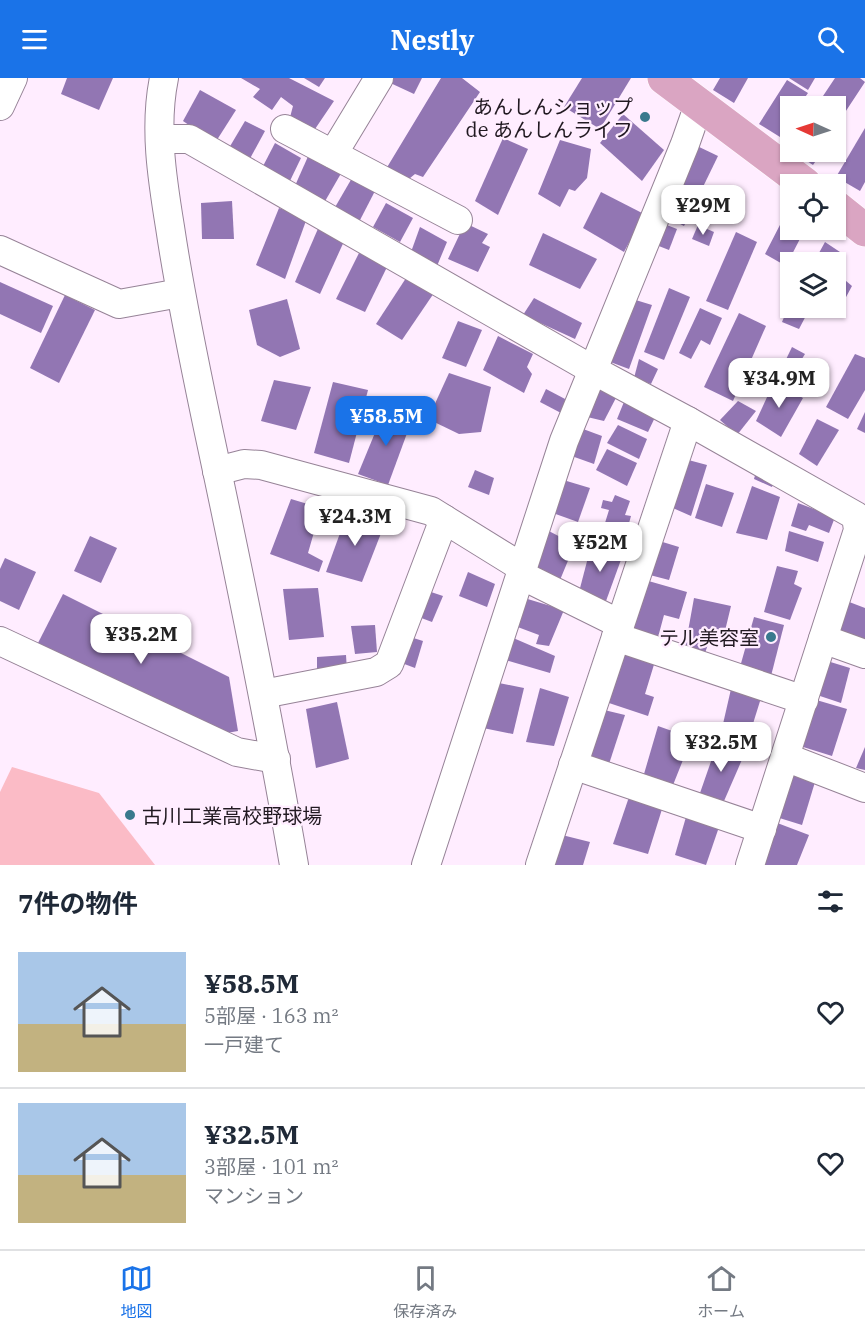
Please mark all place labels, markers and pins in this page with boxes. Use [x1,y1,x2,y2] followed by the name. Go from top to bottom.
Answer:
[465,93,633,143] place label: あんしんショップ de あんしんライフ
[638,110,652,124] marker: あんしんショップ de あんしんライフ
[667,185,739,236] pin: ¥29M
[730,358,828,409] pin: ¥34.9M
[337,396,435,447] pin: ¥58.5M
[306,496,404,547] pin: ¥24.3M
[564,522,636,573] pin: ¥52M
[92,614,190,665] pin: ¥35.2M
[659,624,759,651] place label: テル美容室
[764,630,778,644] marker: テル美容室
[672,722,770,773] pin: ¥32.5M
[142,802,322,829] place label: 古川工業高校野球場
[123,808,137,822] marker: 古川工業高校野球場

